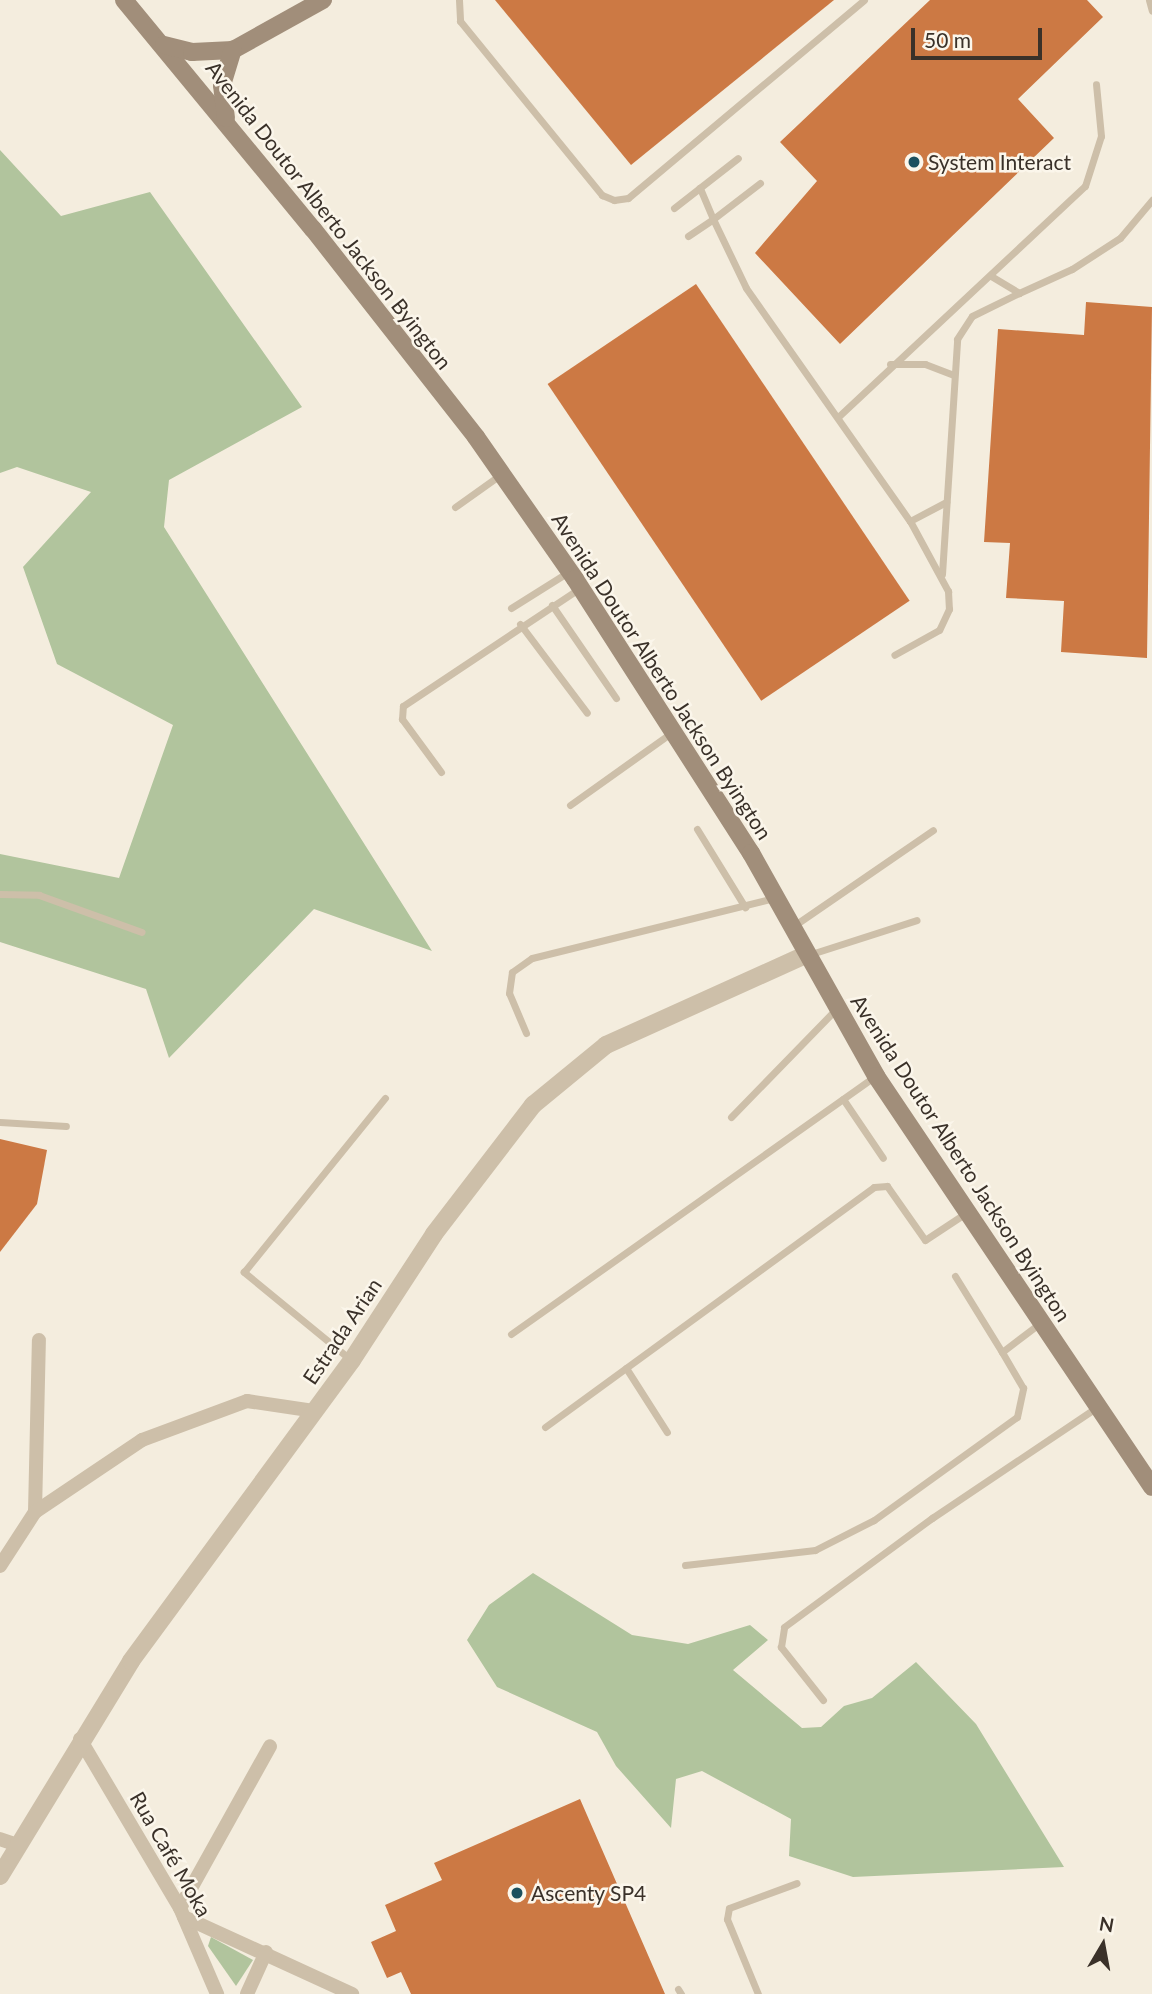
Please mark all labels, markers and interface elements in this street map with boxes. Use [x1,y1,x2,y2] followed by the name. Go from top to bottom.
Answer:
[914,14,1045,58] scale bar
[924,27,971,52] text: 50 m
[200,55,458,375] street label: Avenida Doutor Alberto Jackson Byington
[928,149,1071,175] place label: System Interact
[906,154,922,170] marker: System Interact
[546,507,778,845] street label: Avenida Doutor Alberto Jackson Byington
[845,989,1077,1327] street label: Avenida Doutor Alberto Jackson Byington
[297,1273,387,1389] street label: Estrada Arian
[125,1787,217,1921] street label: Rua Café Moka
[531,1880,647,1906] place label: Ascenty SP4
[509,1885,525,1901] marker: Ascenty SP4
[1068,1910,1138,1980] north arrow
[1098,1911,1116,1936] text: N

